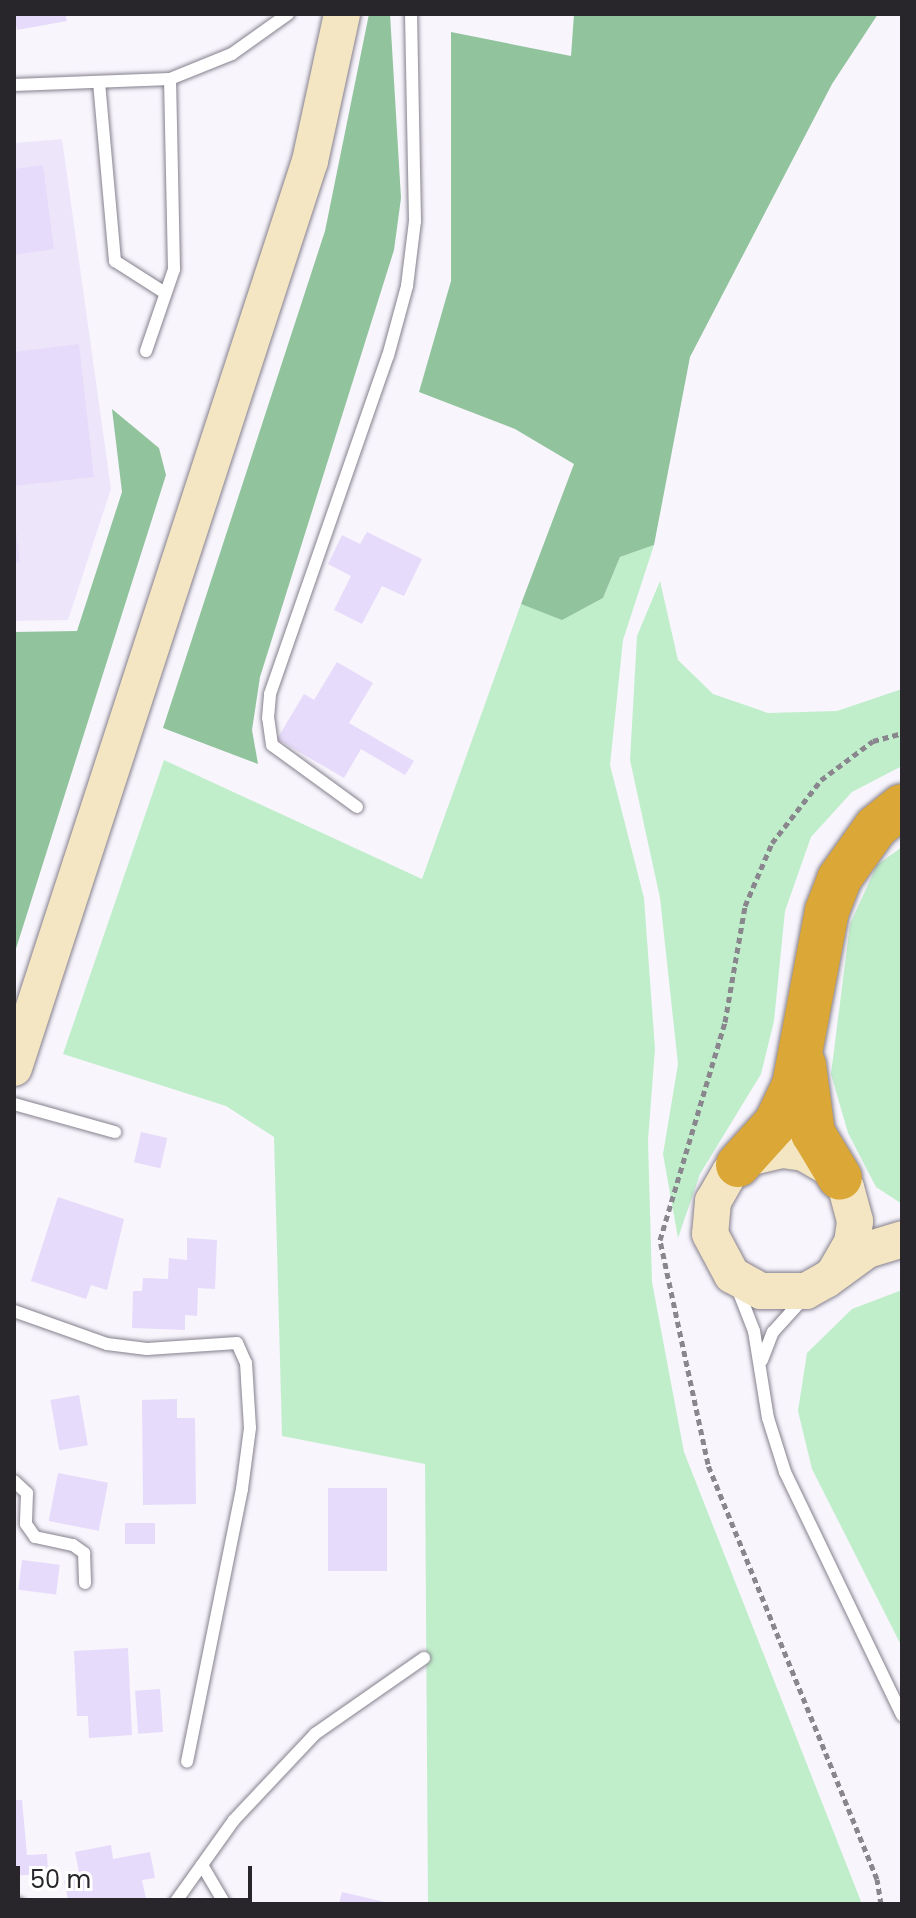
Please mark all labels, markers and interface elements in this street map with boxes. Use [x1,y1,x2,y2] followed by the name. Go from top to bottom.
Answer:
[20,1850,256,1900] scale bar
[30,1863,91,1896] text: 50 m

